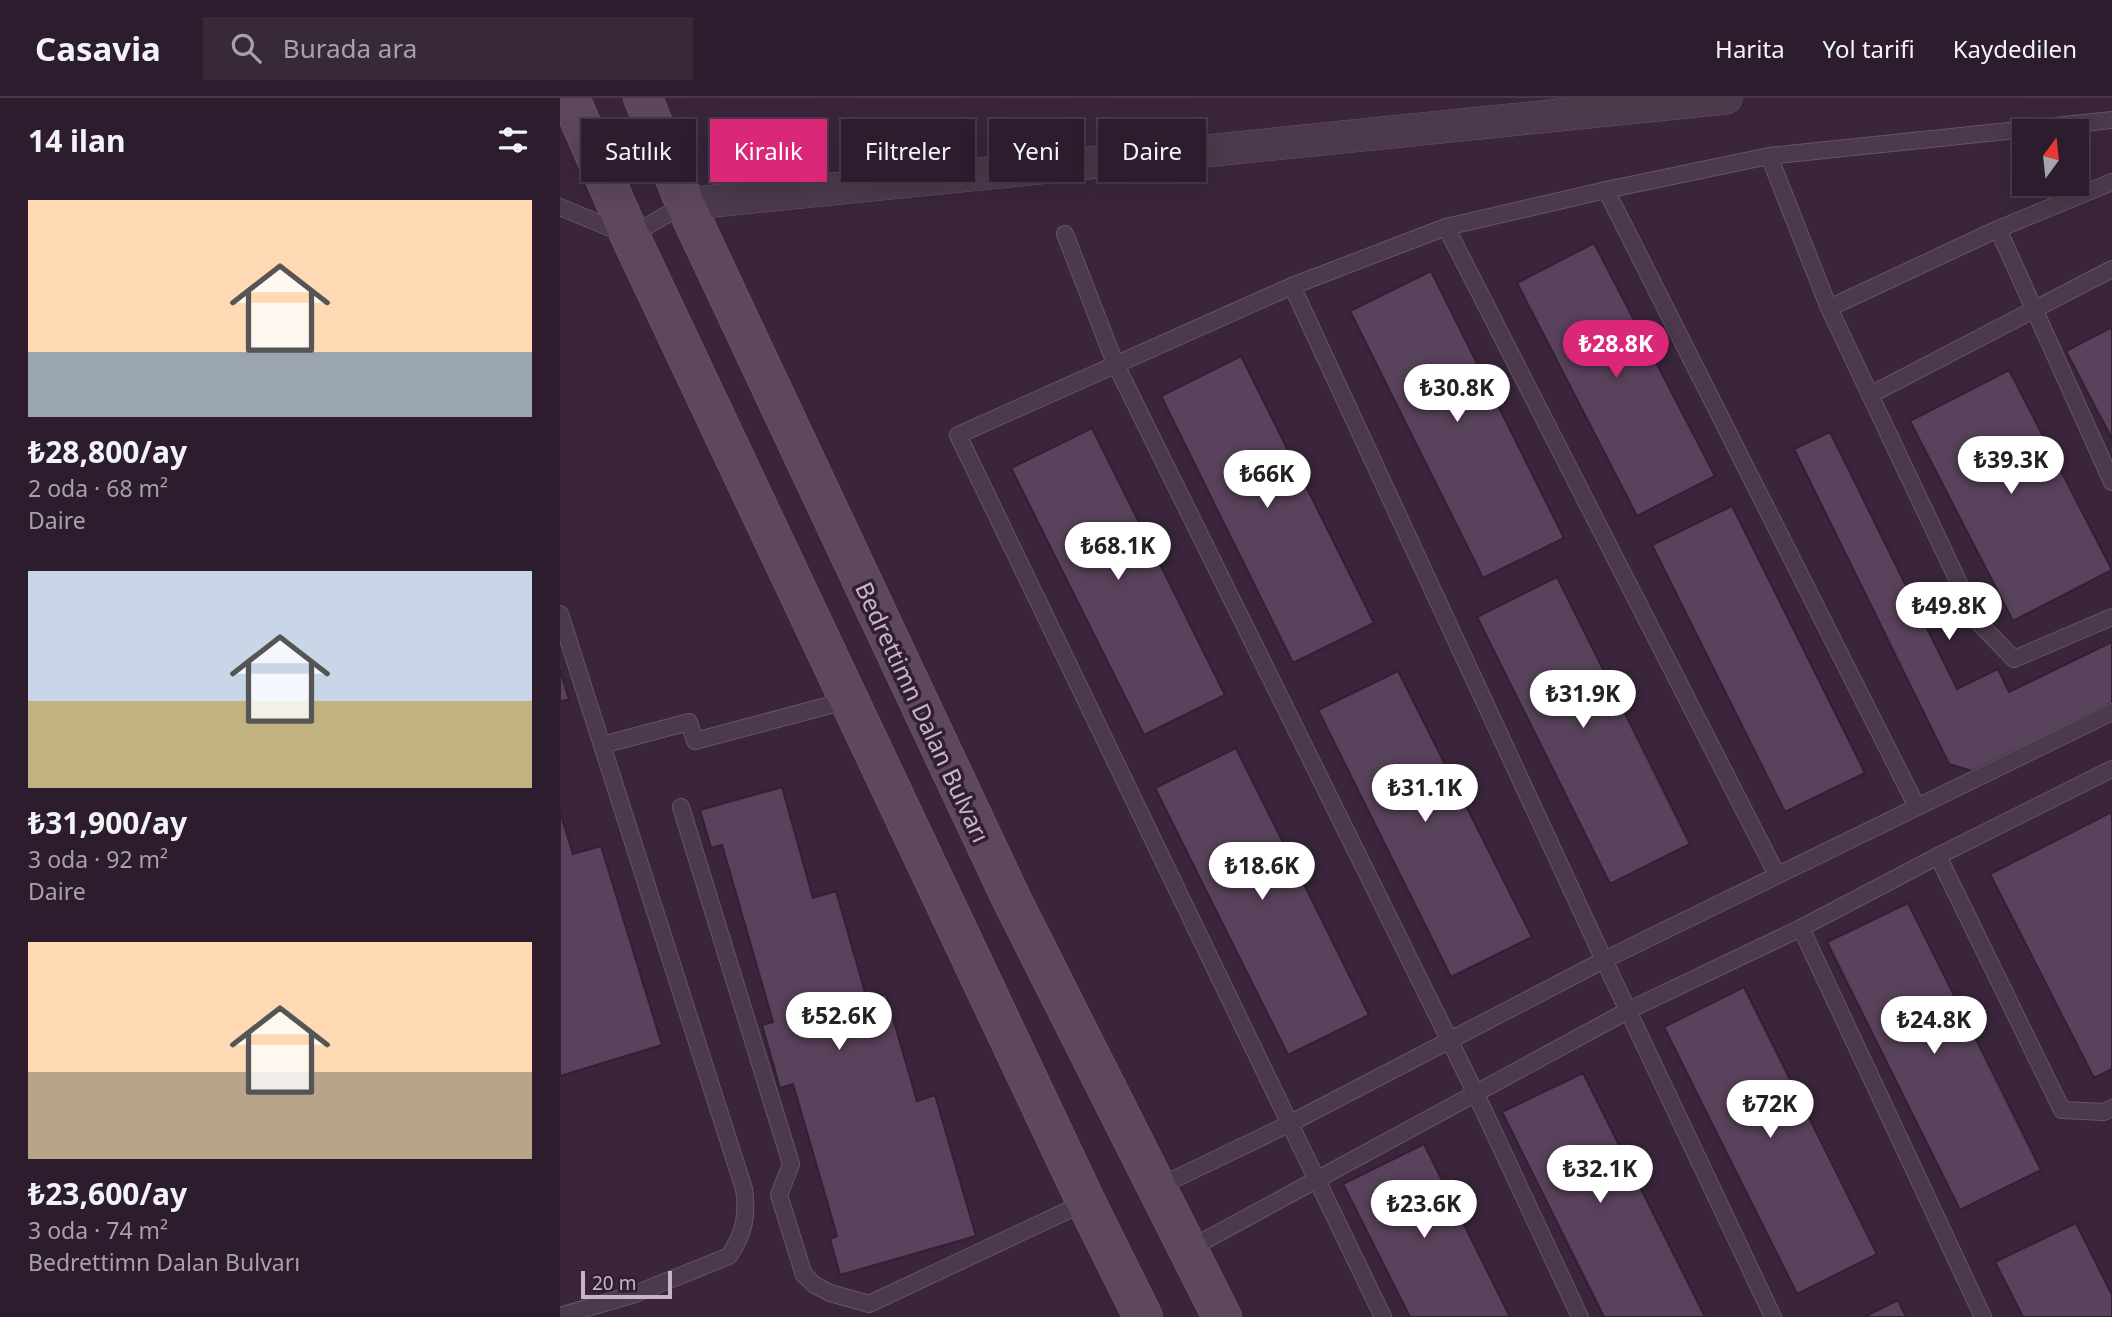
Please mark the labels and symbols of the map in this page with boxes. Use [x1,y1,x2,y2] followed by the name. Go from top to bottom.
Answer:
[2012,119,2090,196] north arrow
[1559,320,1673,380] pin: ₺28.8K
[1400,364,1514,424] pin: ₺30.8K
[1954,436,2068,496] pin: ₺39.3K
[1226,450,1308,510] pin: ₺66K
[1061,522,1175,582] pin: ₺68.1K
[848,576,998,848] street label: Bedrettimn Dalan Bulvarı
[1892,582,2006,642] pin: ₺49.8K
[1526,670,1640,730] pin: ₺31.9K
[1368,764,1482,824] pin: ₺31.1K
[1205,842,1319,902] pin: ₺18.6K
[782,992,896,1052] pin: ₺52.6K
[1877,996,1991,1056] pin: ₺24.8K
[1729,1080,1811,1140] pin: ₺72K
[1543,1146,1657,1205] pin: ₺32.1K
[1367,1180,1481,1240] pin: ₺23.6K
[581,1268,672,1300] scale bar

